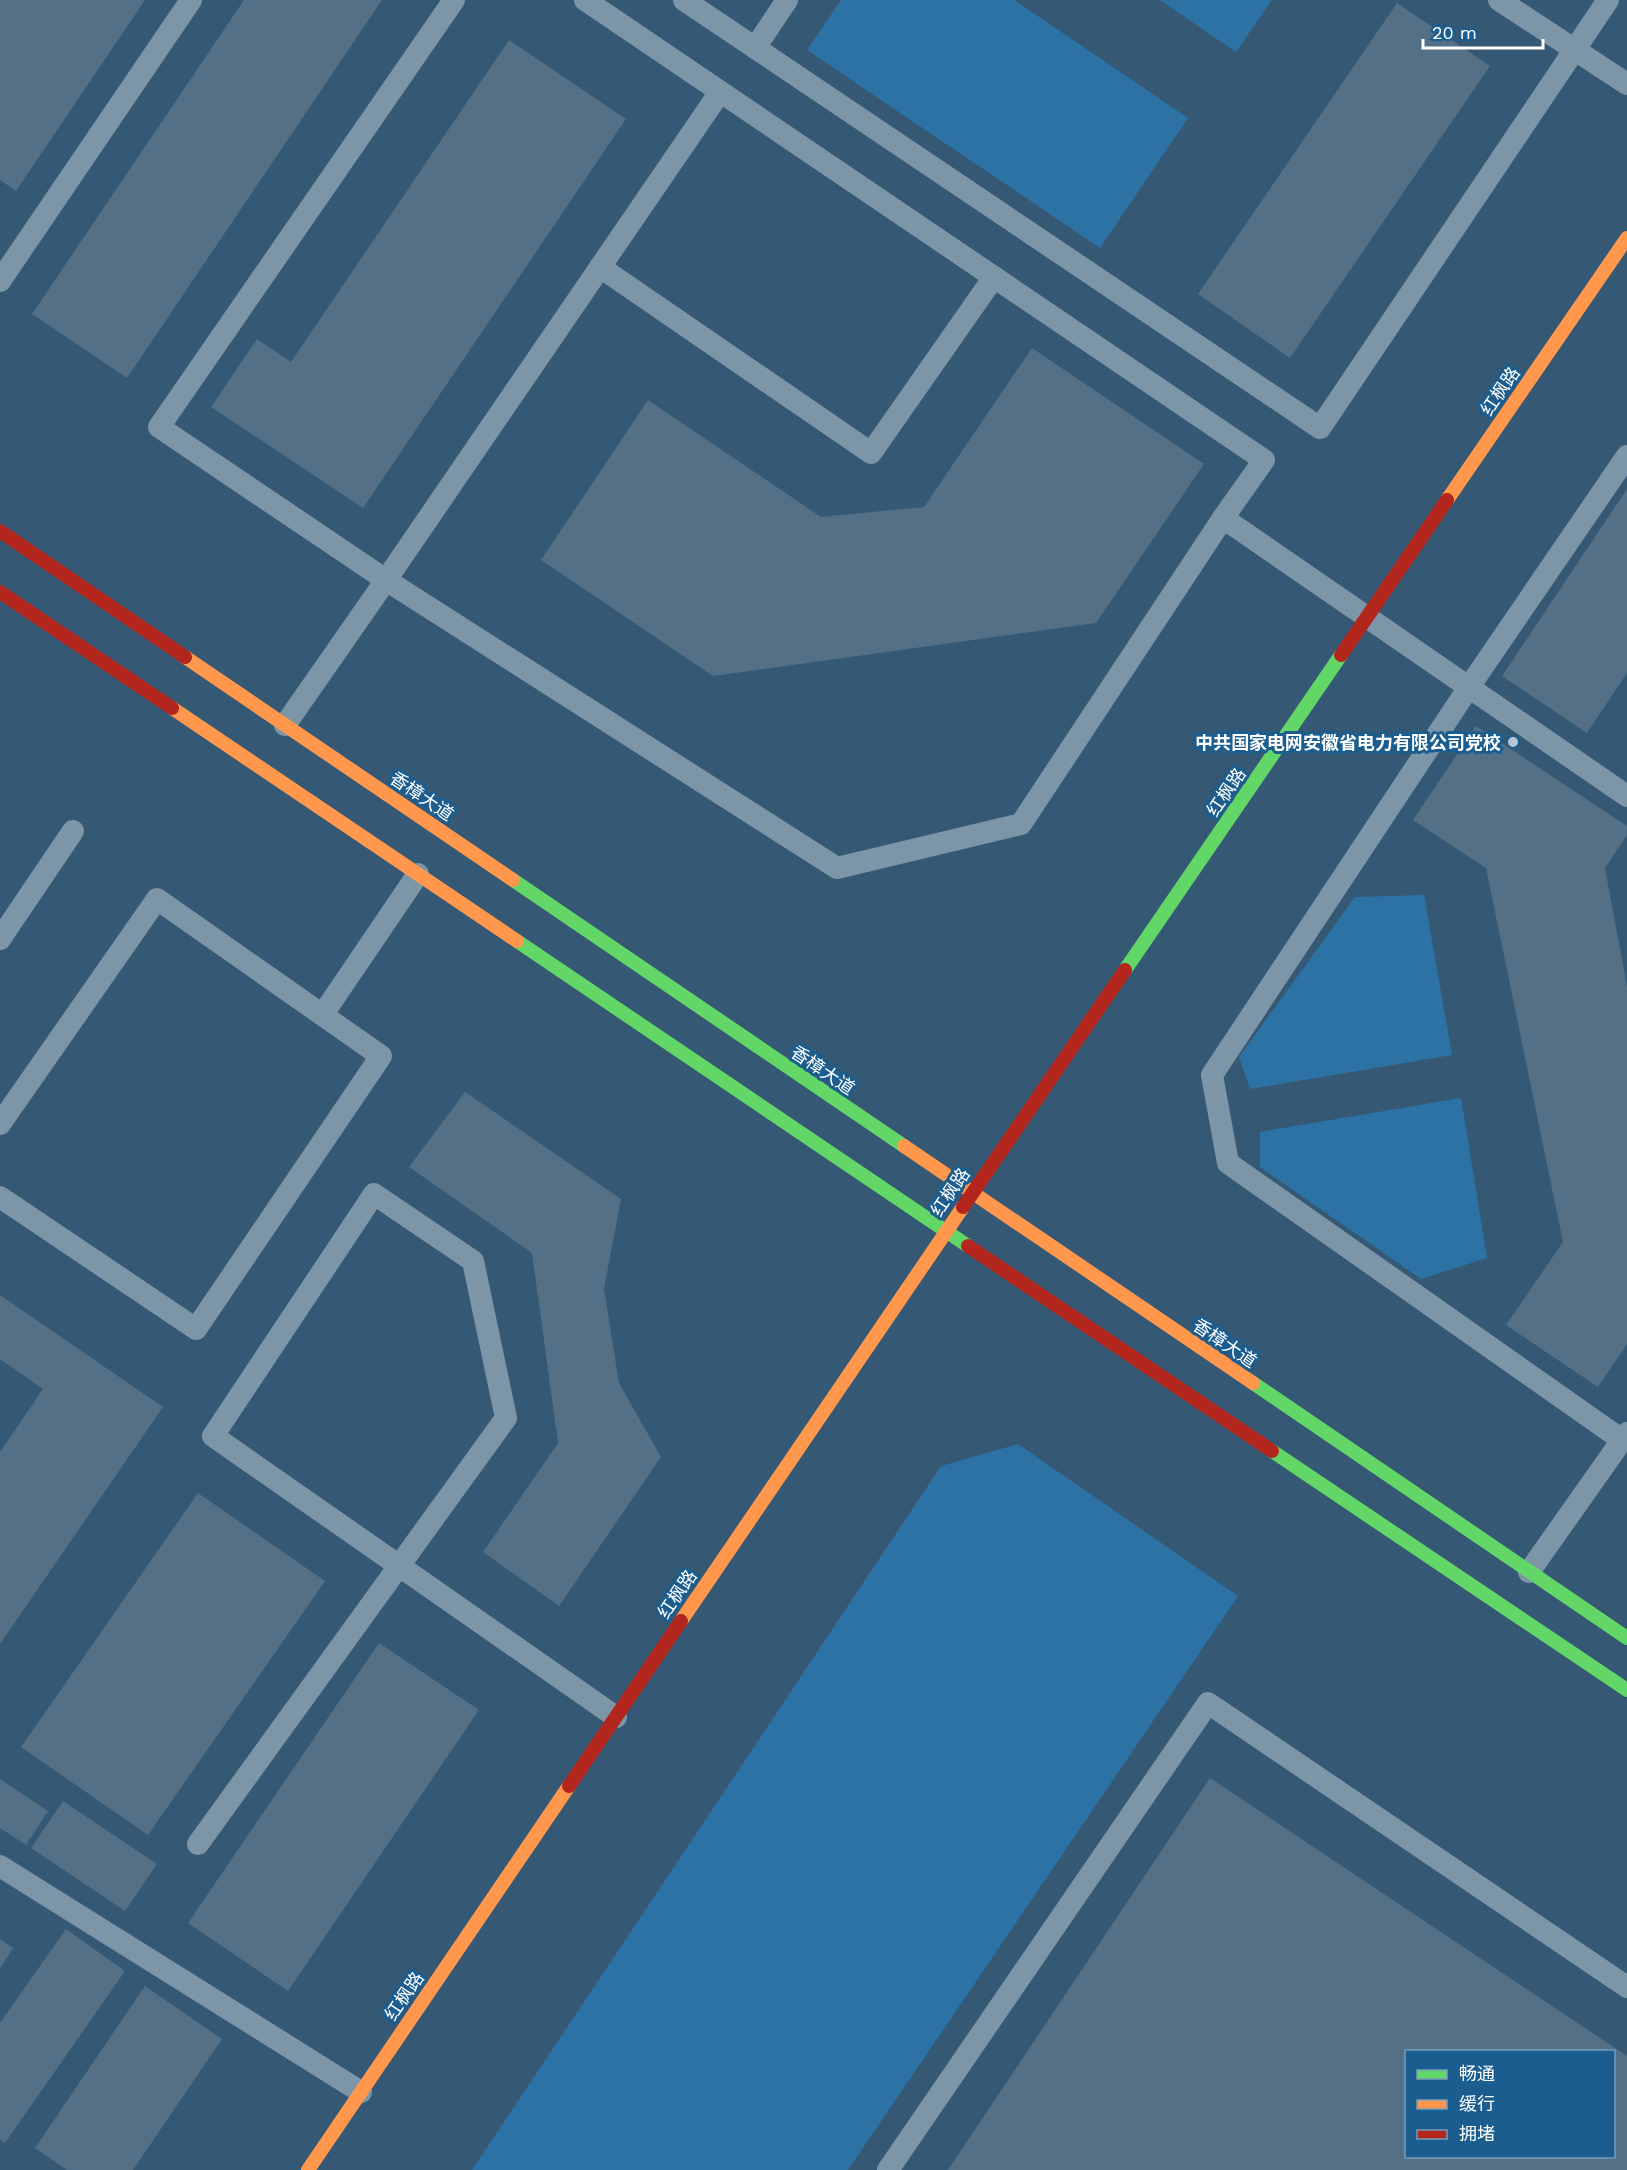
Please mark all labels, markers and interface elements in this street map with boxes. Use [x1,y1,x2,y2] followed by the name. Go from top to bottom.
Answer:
[1423,12,1543,50] scale bar
[1432,22,1477,43] text: 20 m
[1476,363,1524,419] street label: 红枫路
[1195,732,1501,753] place label: 中共国家电网安徽省电力有限公司党校
[1506,735,1520,749] marker: 中共国家电网安徽省电力有限公司党校
[1202,764,1250,820] street label: 红枫路
[386,767,458,825] street label: 香樟大道
[787,1041,859,1099] street label: 香樟大道
[926,1164,974,1220] street label: 红枫路
[1189,1314,1261,1372] street label: 香樟大道
[653,1566,701,1622] street label: 红枫路
[380,1968,428,2024] street label: 红枫路
[1405,2050,1615,2158] legend
[1459,2063,1495,2084] text: 畅通
[1459,2093,1495,2114] text: 缓行
[1459,2123,1495,2144] text: 拥堵

